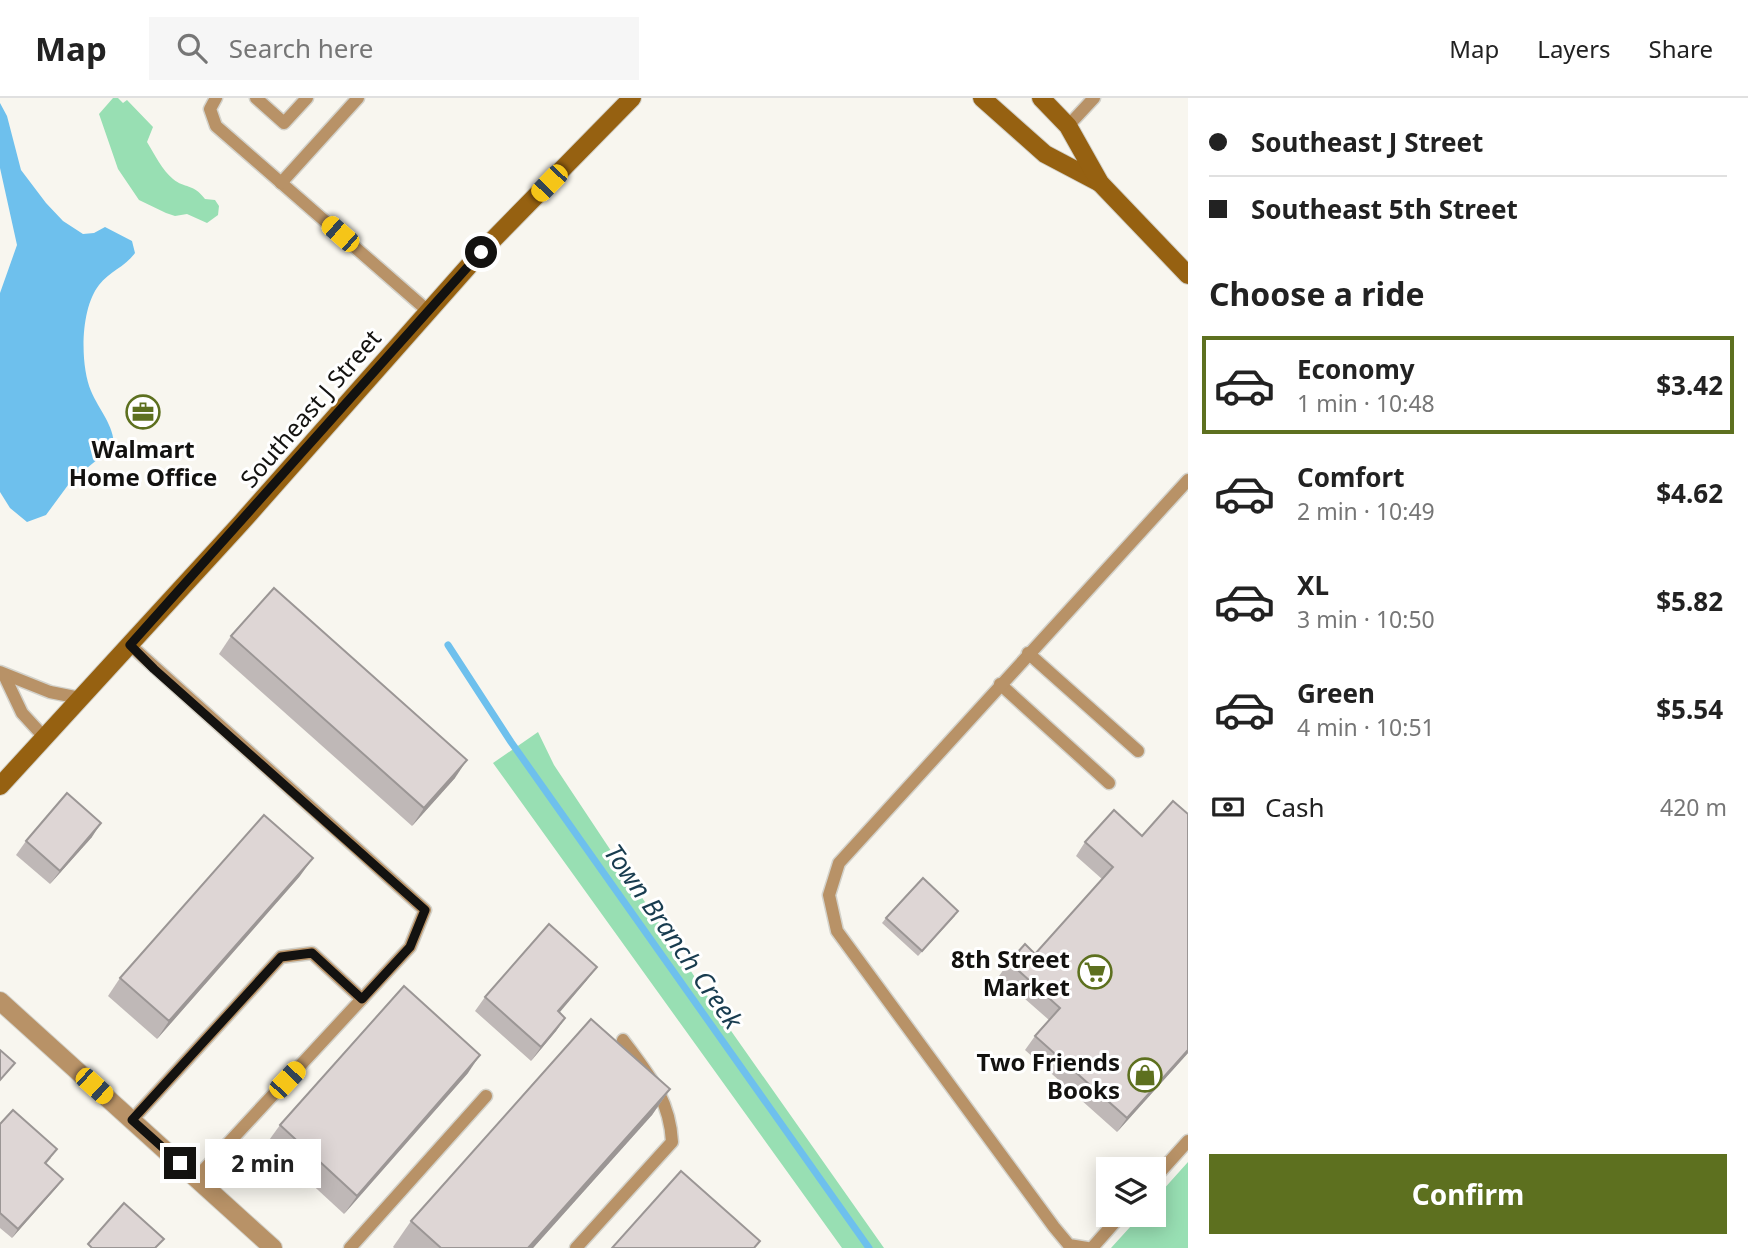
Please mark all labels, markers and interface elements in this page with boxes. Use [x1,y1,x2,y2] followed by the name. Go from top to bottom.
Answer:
[149,17,639,80] search box
[35,26,107,71] text: Map
[173,29,211,67] icon: search
[229,30,373,66] text: Search here
[1449,32,1499,65] text: Map
[1537,32,1611,65] text: Layers
[1649,32,1713,65] text: Share
[1251,124,1483,160] text: Southeast J Street
[527,161,572,205] car
[1251,191,1518,227] text: Southeast 5th Street
[318,212,363,256] car
[465,236,497,268] route start
[1209,272,1425,315] text: Choose a ride
[232,322,388,494] street label: Southeast J Street
[1297,351,1415,387] text: Economy
[1213,354,1276,417] icon: car
[1656,367,1723,403] text: $3.42
[1297,387,1435,419] text: 1 min · 10:48
[124,393,162,431] office icon: Walmart Home Office
[69,432,217,493] place label: Walmart Home Office
[1297,459,1405,495] text: Comfort
[1213,462,1276,525] icon: car
[1656,475,1723,511] text: $4.62
[1297,495,1435,527] text: 2 min · 10:49
[1297,567,1329,603] text: XL
[1213,570,1276,633] icon: car
[1656,583,1723,619] text: $5.82
[1297,603,1435,635] text: 3 min · 10:50
[1297,675,1375,711] text: Green
[1213,678,1276,741] icon: car
[1656,691,1723,727] text: $5.54
[1297,711,1435,743] text: 4 min · 10:51
[1209,788,1247,826] icon: cash
[1265,789,1325,825] text: Cash
[1660,791,1727,823] text: 420 m
[597,836,752,1037] water label: Town Branch Creek
[951,942,1070,1003] place label: 8th Street Market
[1076,953,1114,991] supermarket icon: 8th Street Market
[977,1045,1120,1106] place label: Two Friends Books
[1126,1056,1164,1094] shop icon: Two Friends Books
[265,1057,310,1103] car
[72,1064,117,1108] car
[204,1138,320,1188] callout: 2 min
[164,1147,196,1179] route end
[231,1147,295,1179] text: 2 min
[1209,1154,1727,1234] button: Confirm
[1096,1157,1166,1227] map controls
[1096,1157,1166,1227] button: layers

